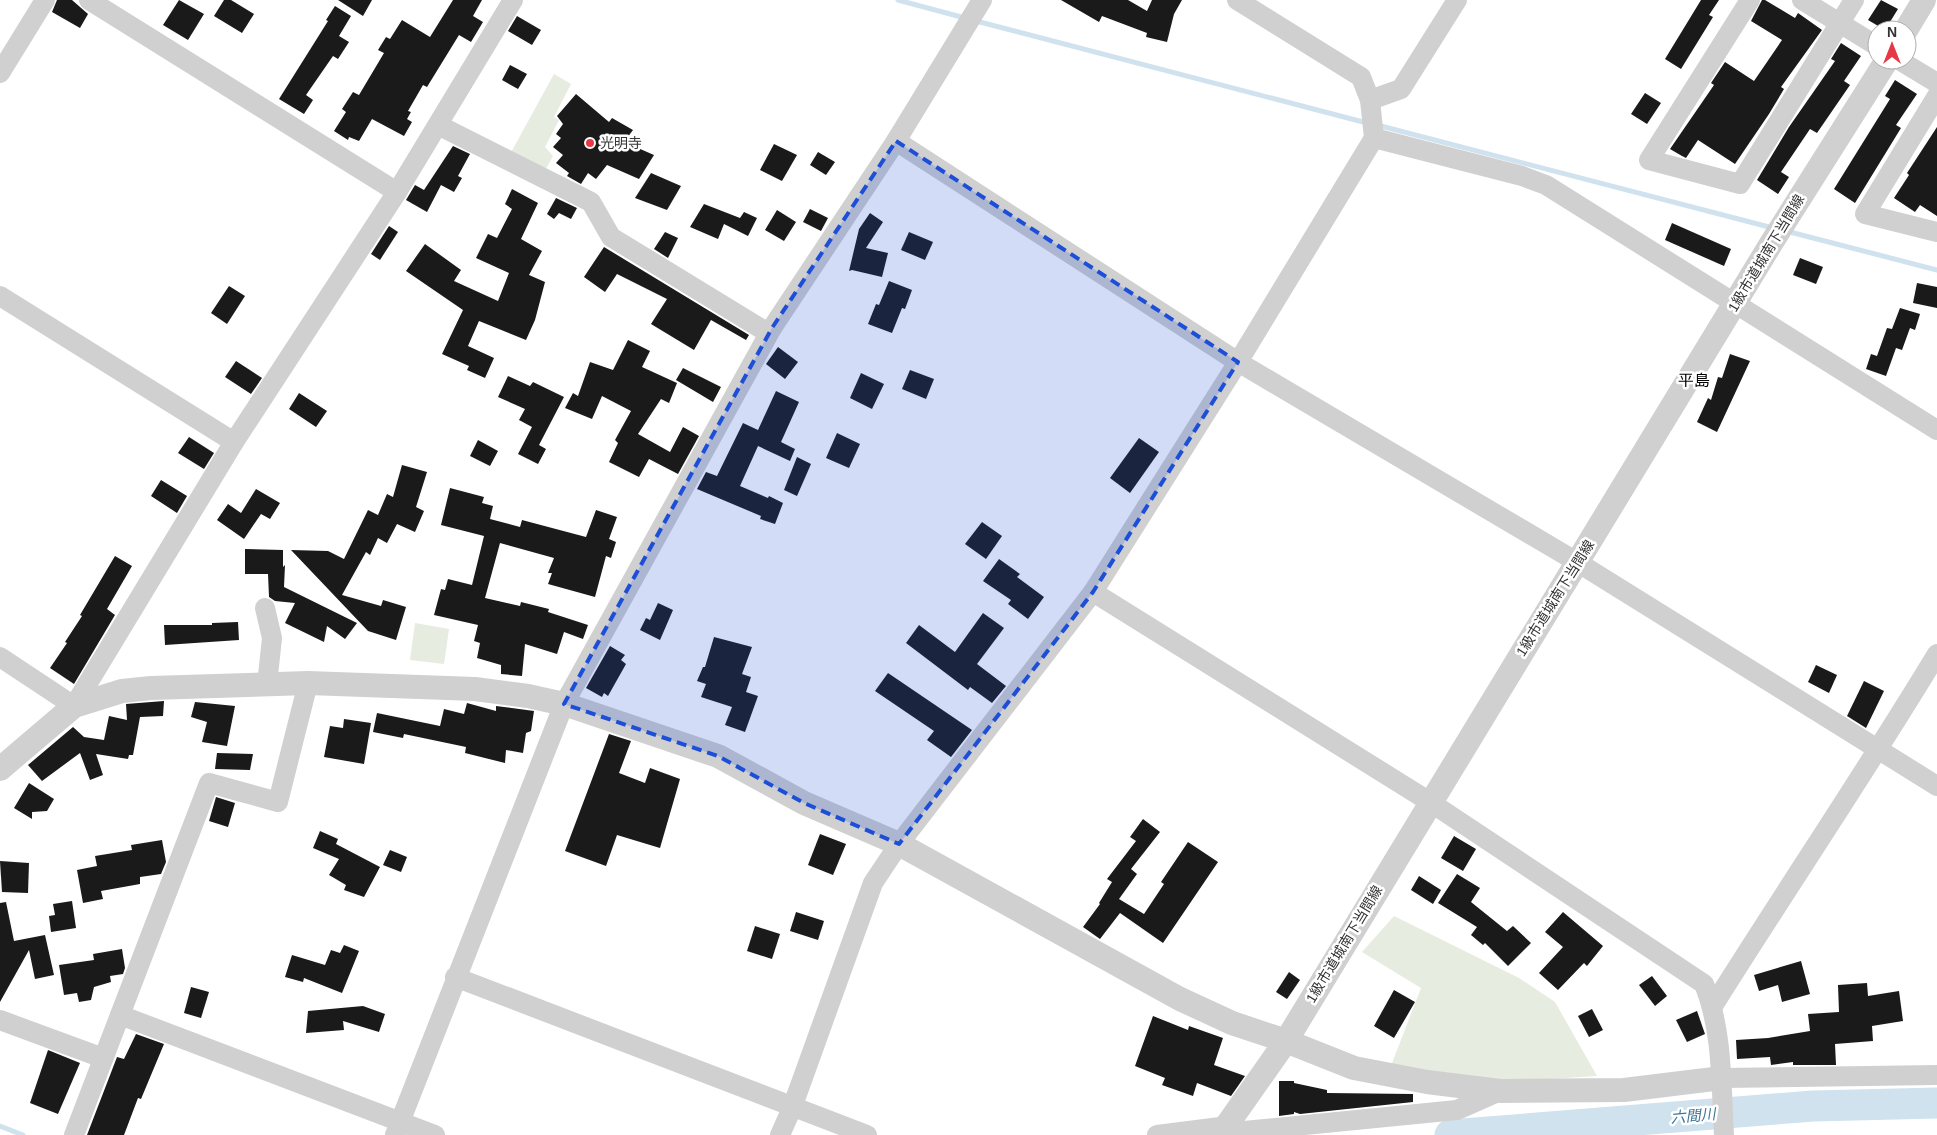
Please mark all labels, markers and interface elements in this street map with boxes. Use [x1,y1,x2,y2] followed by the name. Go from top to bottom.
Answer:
[1867,20,1917,70] north arrow
[1887,24,1897,40] text: N
[600,135,642,151] place label: 光明寺
[584,137,596,149] marker: 光明寺
[1725,192,1807,314] street label: 1級市道城南下当間線
[1678,372,1710,389] district label: 平島
[1513,537,1597,659] street label: 1級市道城南下当間線
[1303,883,1385,1005] street label: 1級市道城南下当間線
[1670,1105,1718,1126] water label: 六間川

